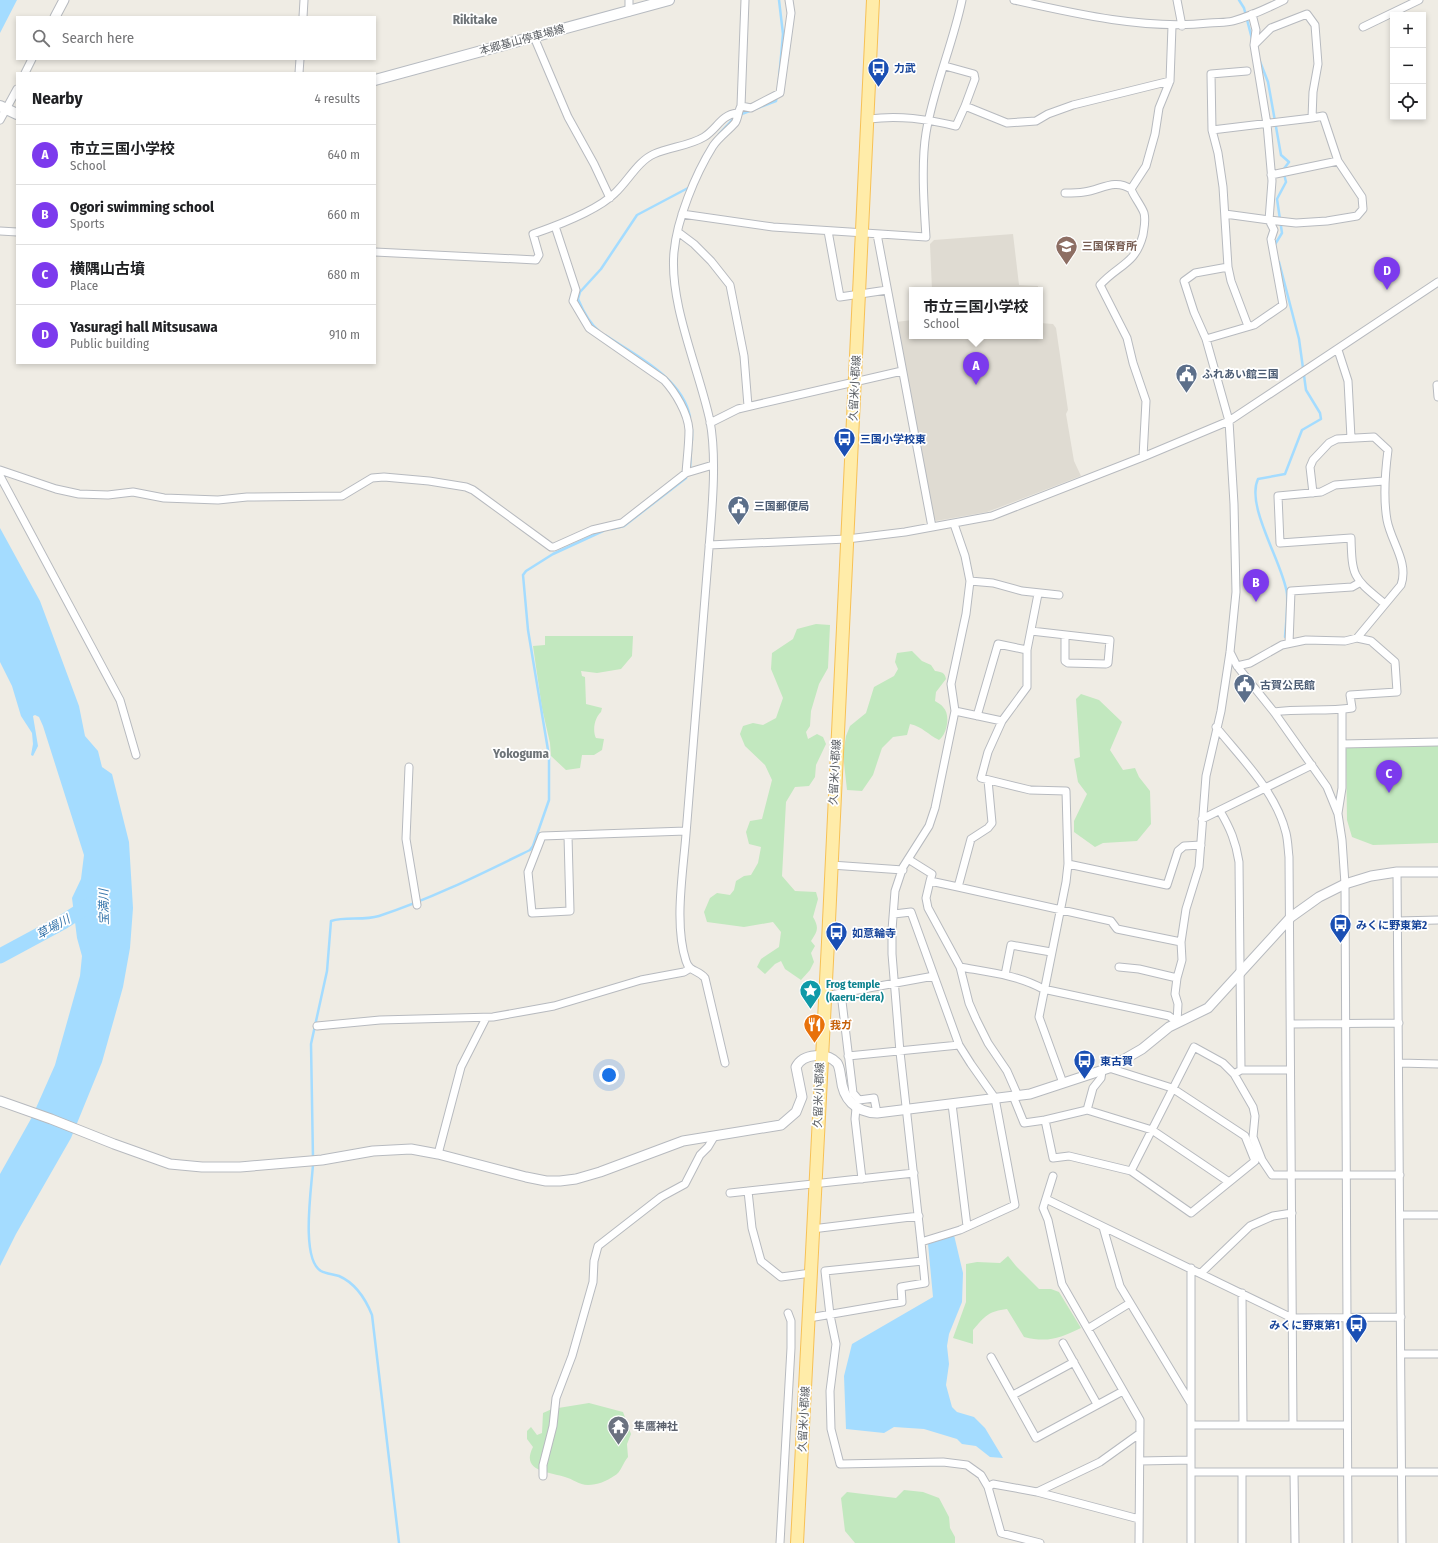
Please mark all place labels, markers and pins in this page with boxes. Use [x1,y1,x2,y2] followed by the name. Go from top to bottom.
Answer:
[865,55,891,88] bus stop icon: 力武
[894,62,916,75] place label: 力武
[1054,233,1080,266] school or university icon: 三国保育所
[1082,240,1137,253] place label: 三国保育所
[1374,257,1400,290] pin: D
[963,352,989,385] pin: A
[1174,361,1200,394] public building icon: ふれあい館三国
[1202,368,1279,381] place label: ふれあい館三国
[832,426,858,459] bus stop icon: 三国小学校東
[860,433,926,446] place label: 三国小学校東
[725,493,751,526] public building icon: 三国郵便局
[754,500,809,513] place label: 三国郵便局
[1243,569,1269,602] pin: B
[1232,672,1258,705] public building icon: 古賀公民館
[1260,679,1315,692] place label: 古賀公民館
[1376,760,1402,793] pin: C
[1327,912,1353,945] bus stop icon: みくに野東第2
[1356,919,1427,932] place label: みくに野東第2
[823,920,849,953] bus stop icon: 如意輪寺
[852,927,896,940] place label: 如意輪寺
[797,977,823,1010] place icon: Frog temple (kaeru-dera)
[826,978,884,1004] place label: Frog temple (kaeru-dera)
[801,1012,827,1045] restaurant icon: 我ガ
[830,1019,852,1032] place label: 我ガ
[1072,1048,1098,1081] bus stop icon: 東古賀
[1100,1055,1133,1068] place label: 東古賀
[1343,1312,1369,1345] bus stop icon: みくに野東第1
[1269,1319,1340,1332] place label: みくに野東第1
[606,1413,632,1446] temple icon: 隼鷹神社
[634,1420,678,1433] place label: 隼鷹神社

